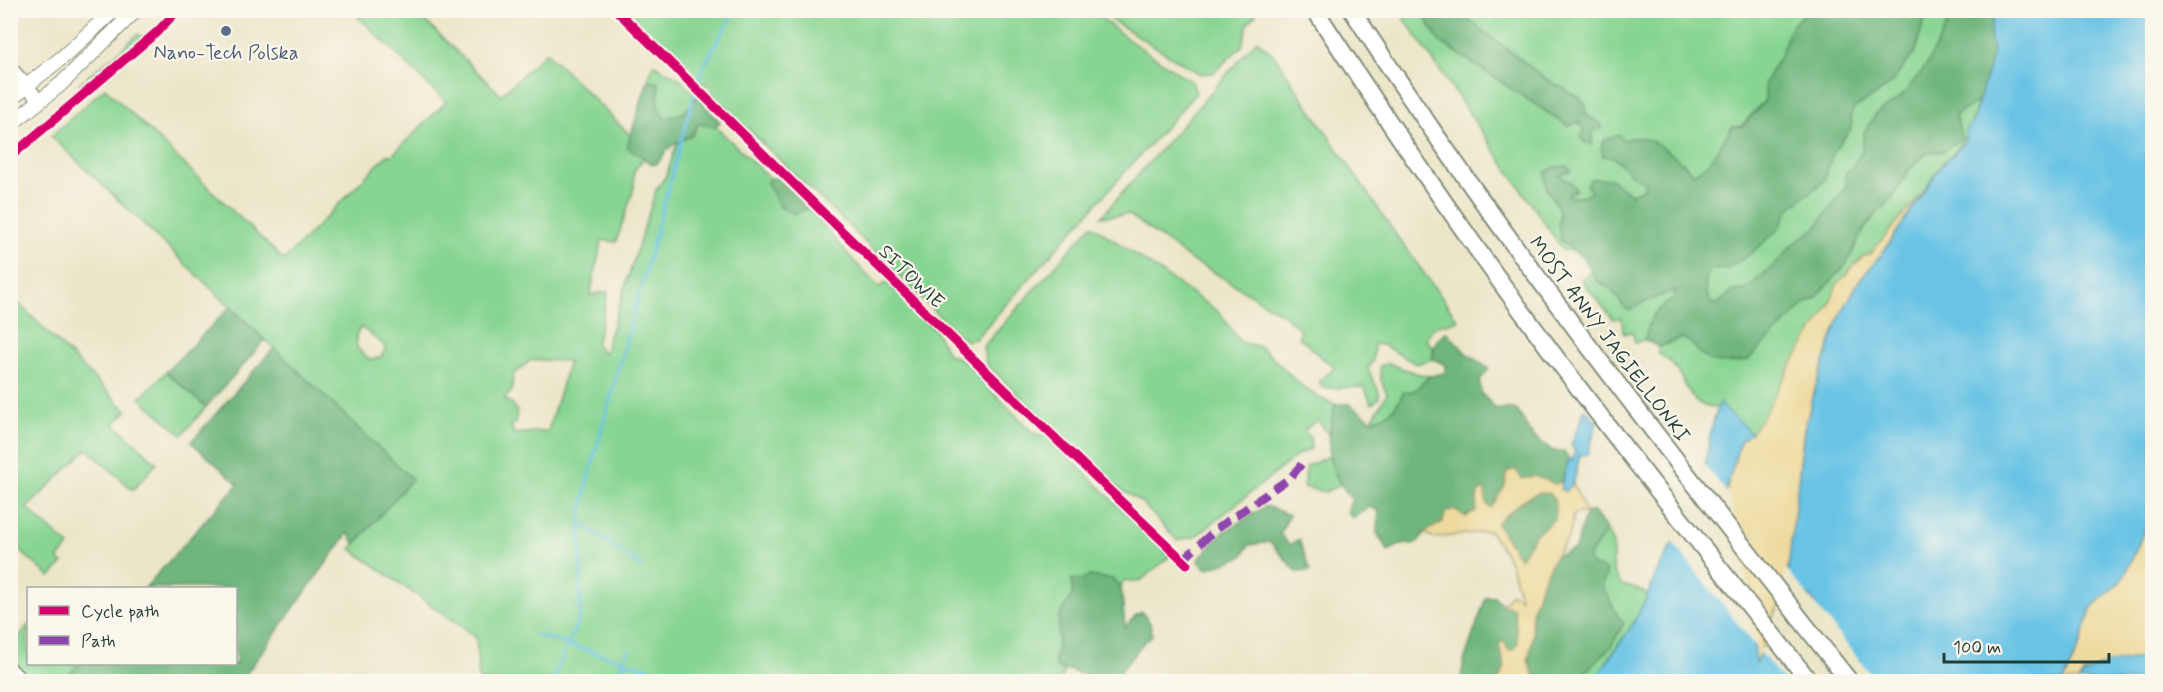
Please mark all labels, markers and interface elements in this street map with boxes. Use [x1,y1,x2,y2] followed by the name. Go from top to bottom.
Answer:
[219,24,233,38] marker: Nano-Tech Polska
[154,40,298,67] place label: Nano-Tech Polska
[1522,231,1696,449] street label: MOST ANNY JAGIELLONKI
[872,239,950,315] street label: SITOWIE
[27,587,237,665] legend
[81,600,159,624] text: Cycle path
[1944,626,2109,664] scale bar
[81,630,116,654] text: Path
[1953,636,2001,660] text: 100 m

